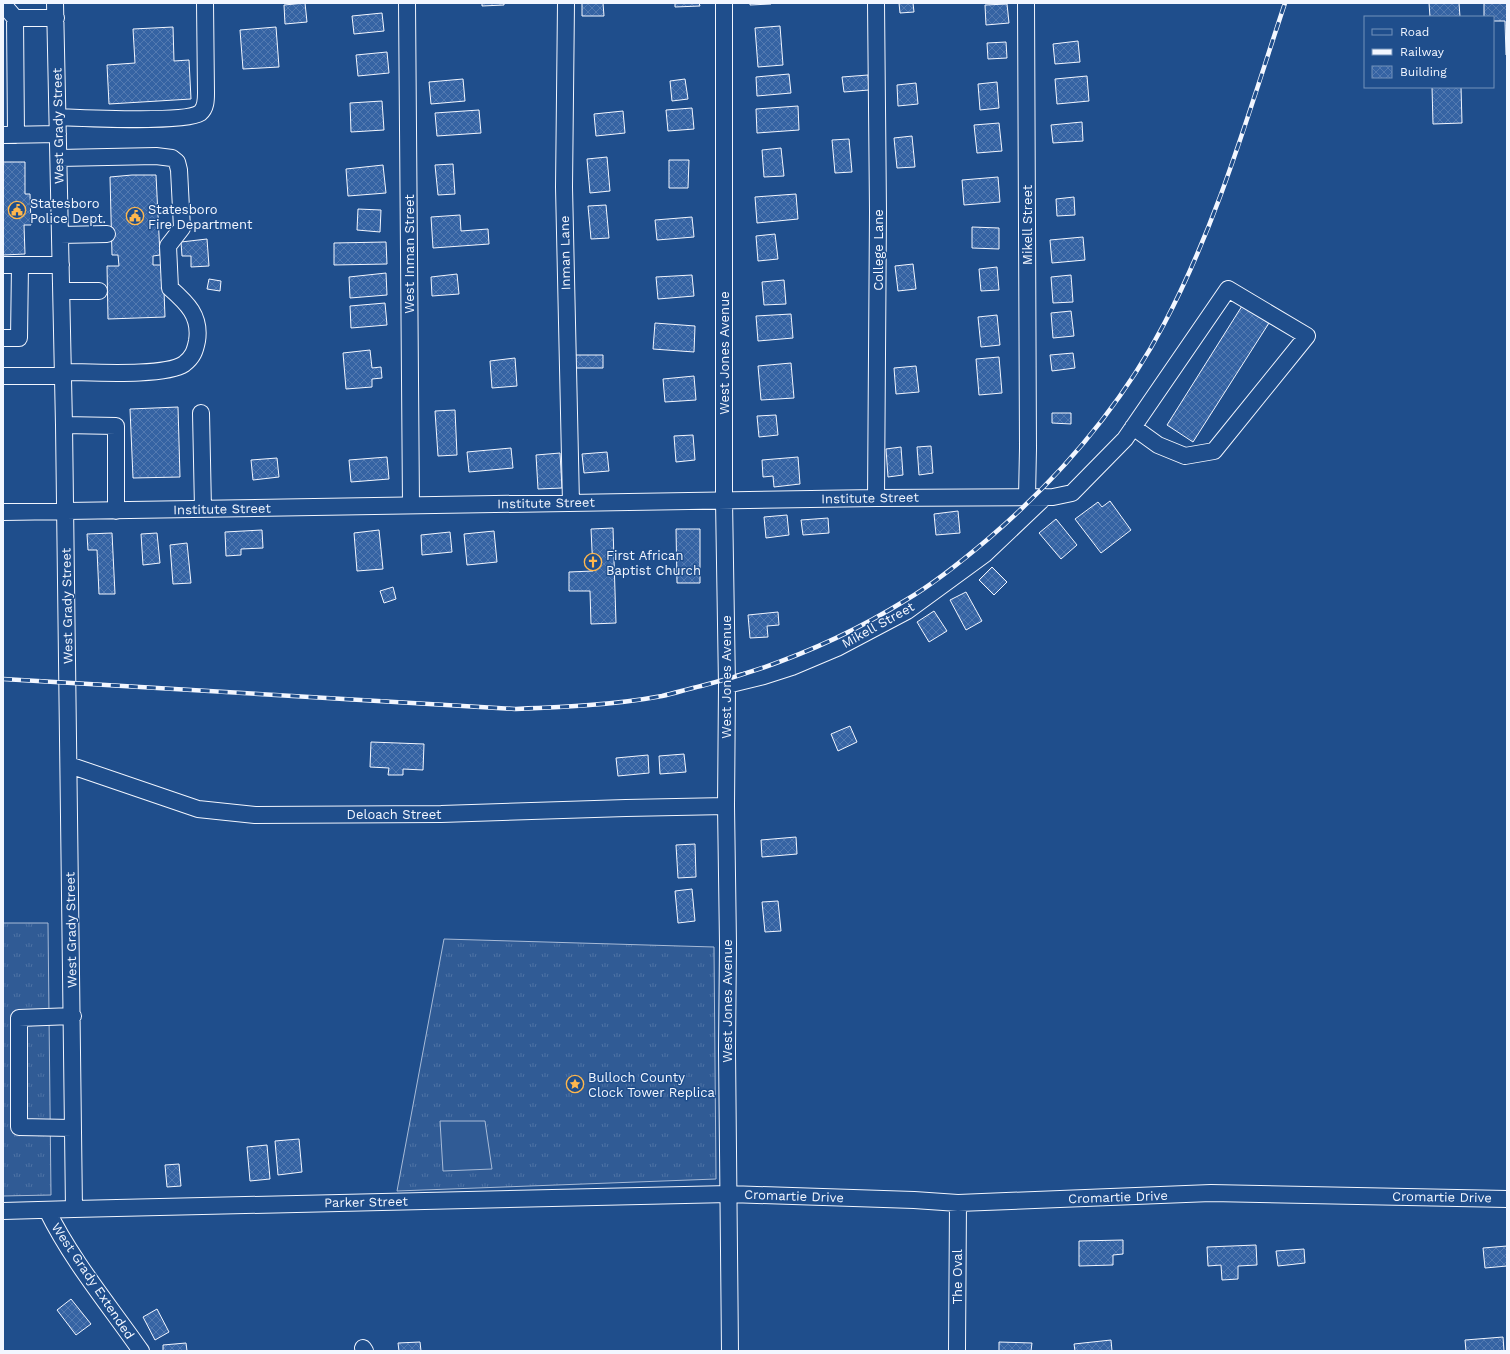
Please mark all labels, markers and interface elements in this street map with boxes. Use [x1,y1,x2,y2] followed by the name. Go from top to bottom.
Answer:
[1364,16,1494,88] legend
[1400,25,1429,39] text: Road
[1400,45,1445,59] text: Railway
[1400,65,1447,79] text: Building
[49,67,67,184] street label: West Grady Street
[1020,184,1035,265] street label: Mikell Street
[402,194,417,314] street label: West Inman Street
[30,196,106,226] place label: Statesboro Police Dept.
[7,200,27,220] public building icon: Statesboro Police Dept.
[148,202,253,232] place label: Statesboro Fire Department
[125,206,145,226] public building icon: Statesboro Fire Department
[871,209,886,291] street label: College Lane
[557,215,573,291] street label: Inman Lane
[717,291,732,415] street label: West Jones Avenue
[821,490,919,506] street label: Institute Street
[497,495,595,511] street label: Institute Street
[173,501,271,517] street label: Institute Street
[58,547,76,664] street label: West Grady Street
[606,548,701,578] place label: First African Baptist Church
[583,552,603,572] church icon: First African Baptist Church
[839,599,917,651] street label: Mikell Street
[719,615,734,739] street label: West Jones Avenue
[347,807,442,822] street label: Deloach Street
[62,871,80,988] street label: West Grady Street
[720,939,735,1063] street label: West Jones Avenue
[588,1070,716,1100] place label: Bulloch County Clock Tower Replica
[565,1074,585,1094] place icon: Bulloch County Clock Tower Replica
[744,1187,844,1205] street label: Cromartie Drive
[1068,1188,1168,1206] street label: Cromartie Drive
[1392,1189,1492,1205] street label: Cromartie Drive
[324,1194,409,1210] street label: Parker Street
[48,1220,138,1342] street label: West Grady Extended
[950,1249,965,1305] street label: The Oval

